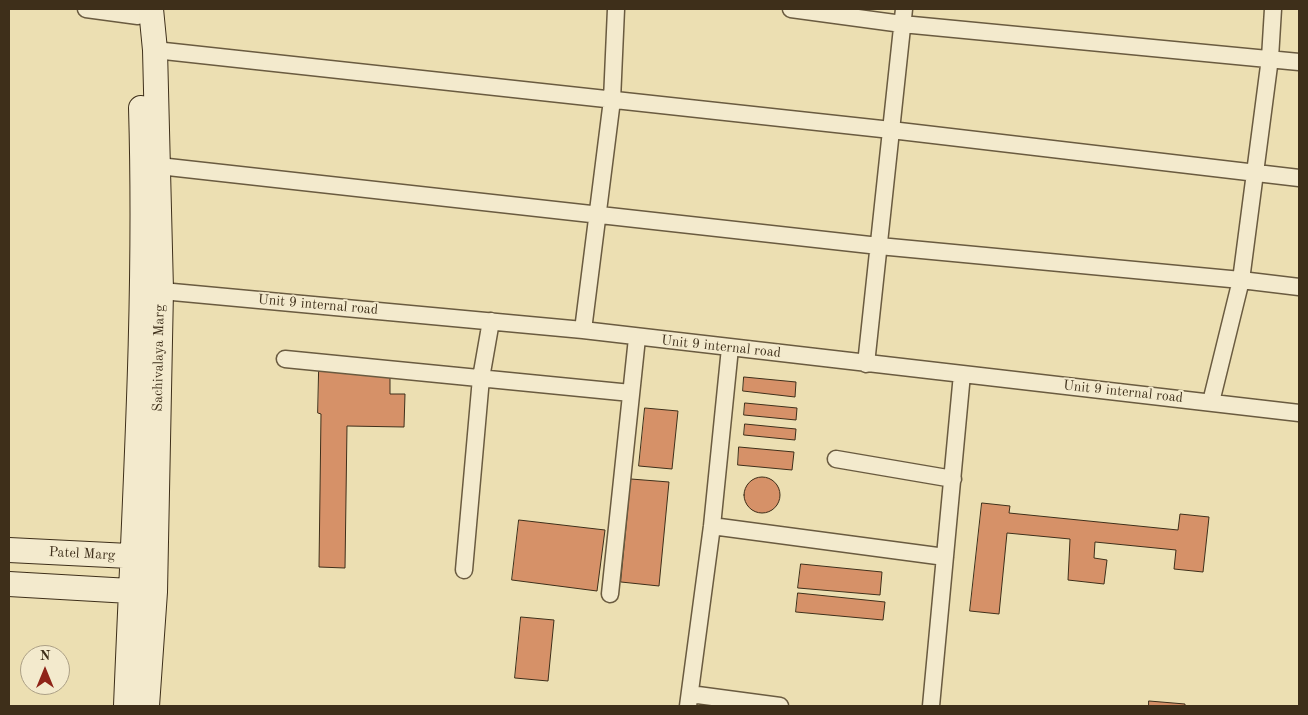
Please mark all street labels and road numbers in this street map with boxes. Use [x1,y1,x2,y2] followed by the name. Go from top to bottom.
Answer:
[257,291,379,319] street label: Unit 9 internal road
[150,304,168,412] street label: Sachivalaya Marg
[660,332,782,362] street label: Unit 9 internal road
[1062,377,1184,407] street label: Unit 9 internal road
[48,544,116,564] street label: Patel Marg

